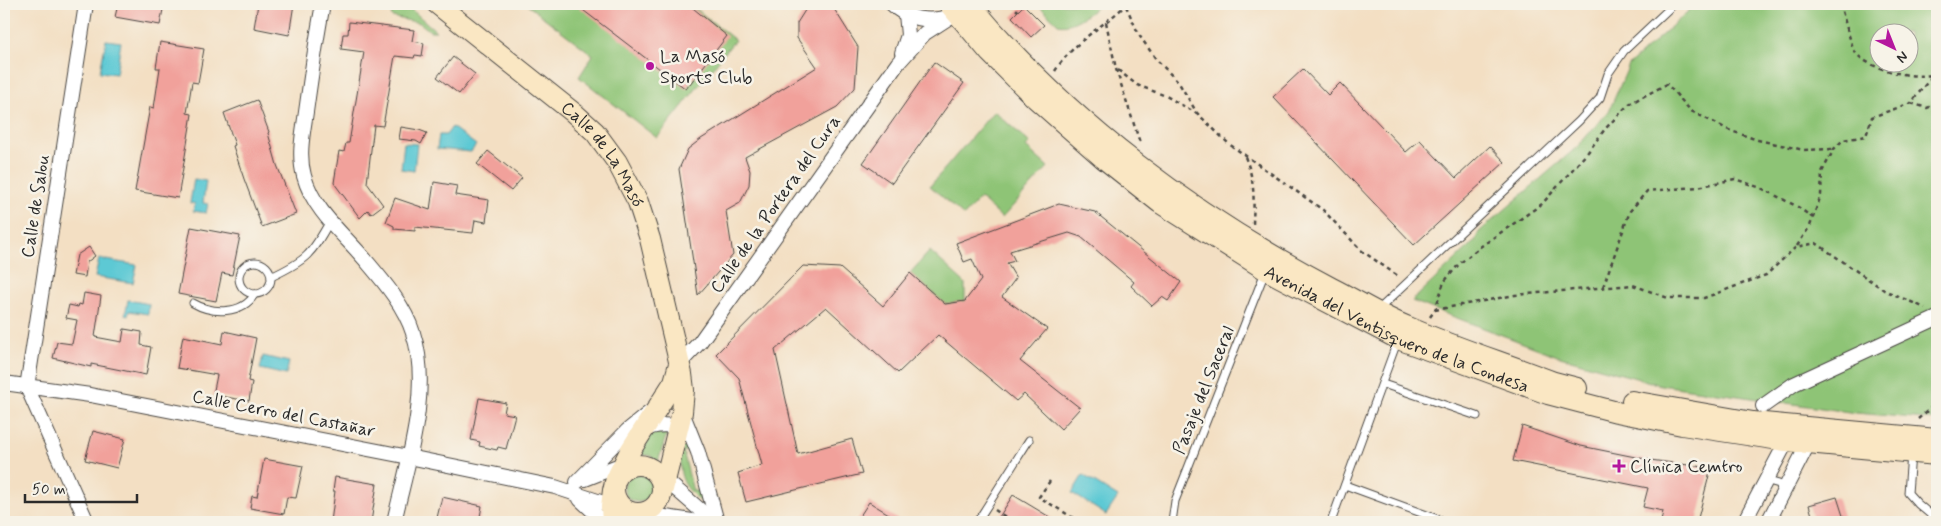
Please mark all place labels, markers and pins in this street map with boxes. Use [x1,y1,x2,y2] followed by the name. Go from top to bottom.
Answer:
[660,45,752,90] place label: La Masó Sports Club
[644,60,656,72] marker: La Masó Sports Club
[1630,455,1743,479] place label: Clínica Cemtro
[1612,459,1626,473] marker: Clínica Cemtro

